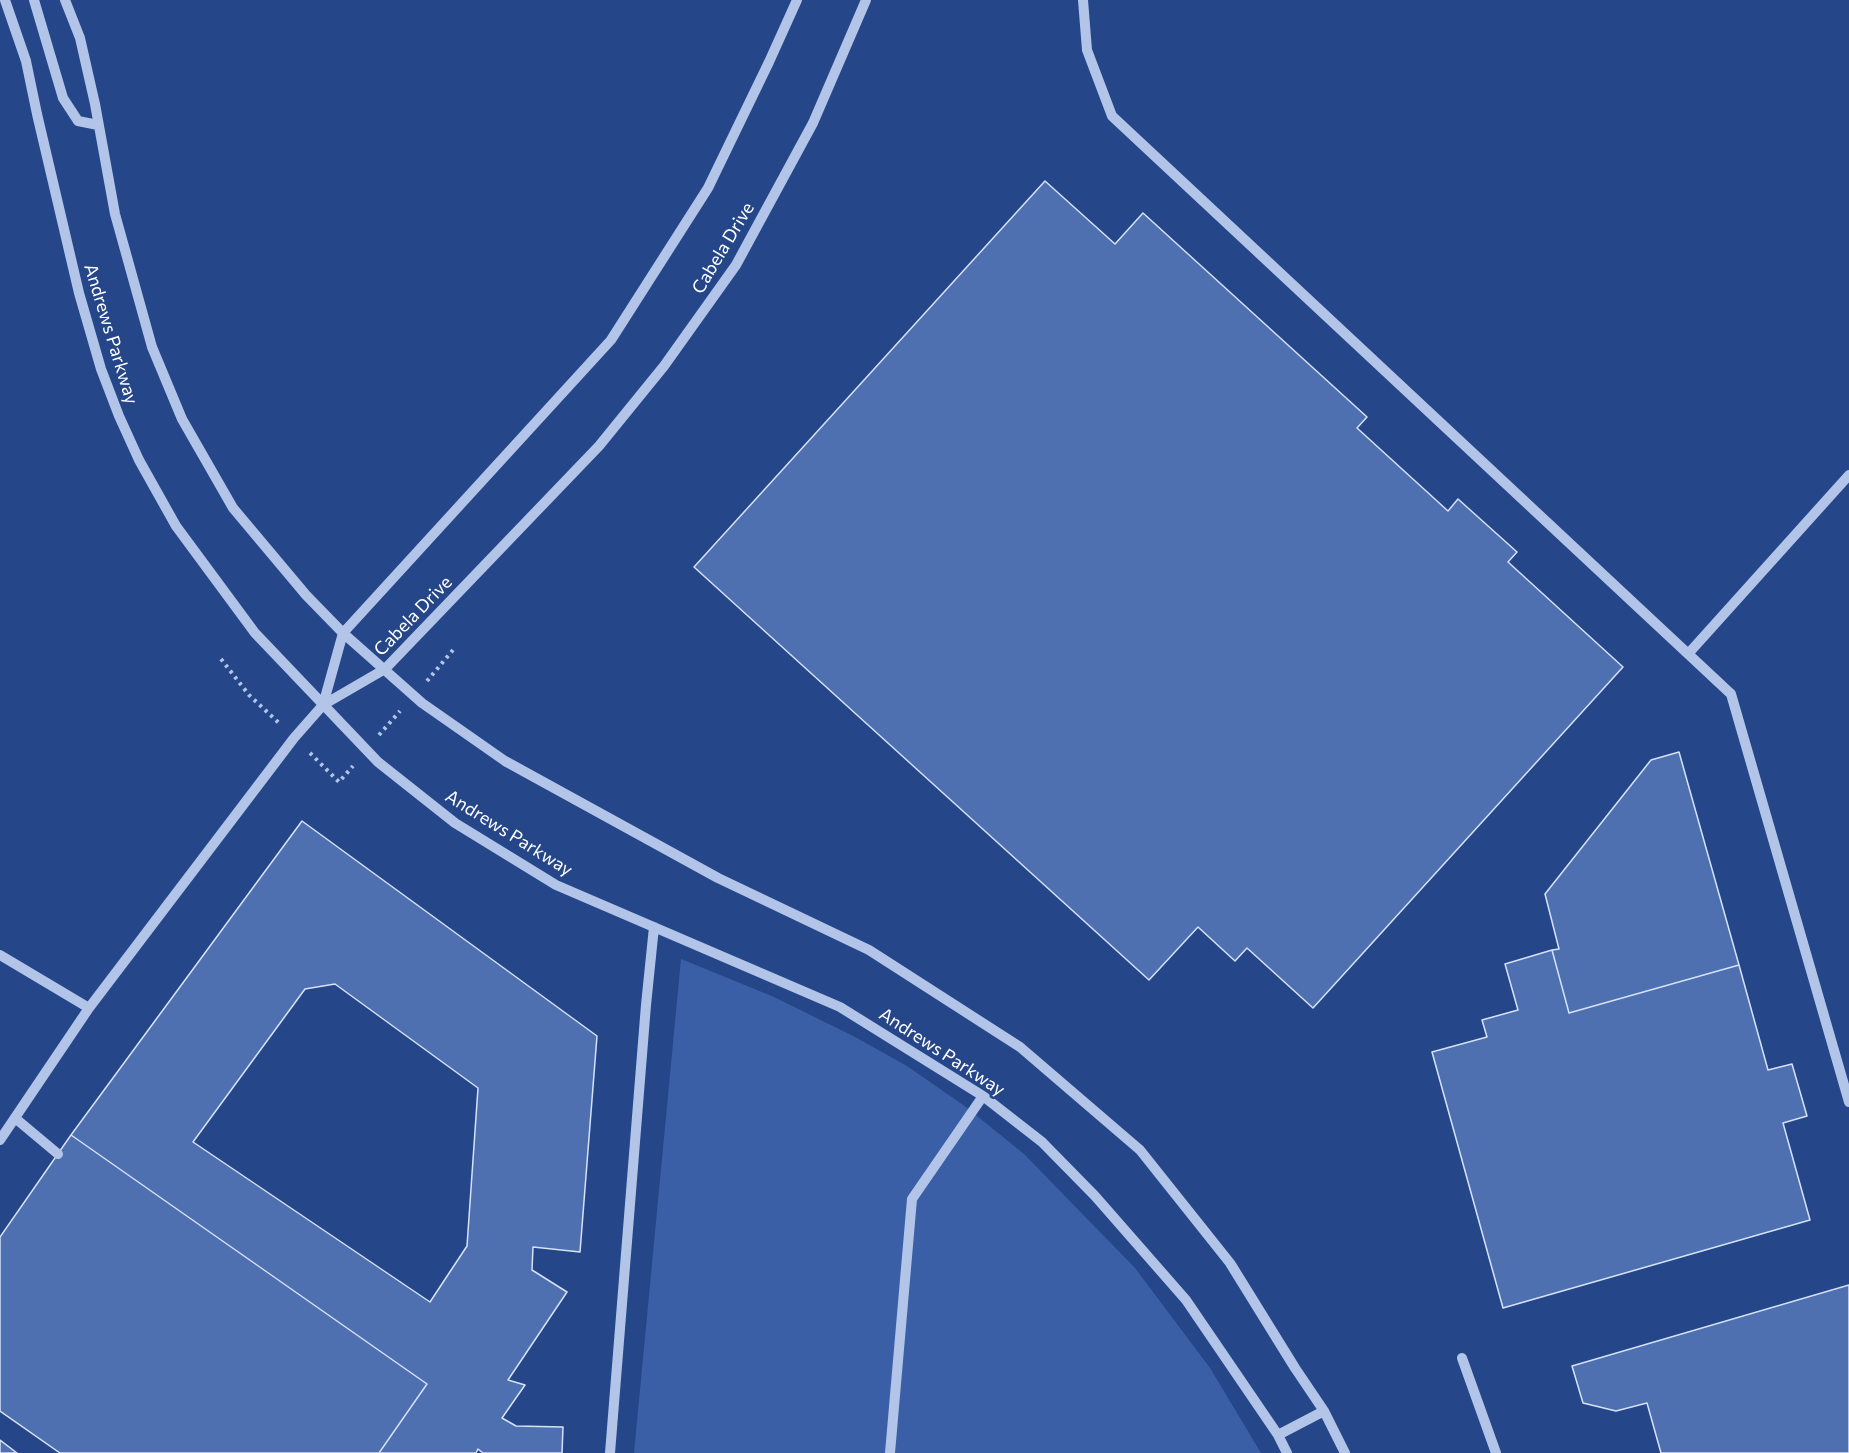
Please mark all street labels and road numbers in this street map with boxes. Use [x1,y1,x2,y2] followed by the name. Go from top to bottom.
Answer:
[687,198,759,298] street label: Cabela Drive
[79,261,143,407] street label: Andrews Parkway
[370,572,456,660] street label: Cabela Drive
[442,785,576,881] street label: Andrews Parkway
[875,1003,1009,1101] street label: Andrews Parkway

